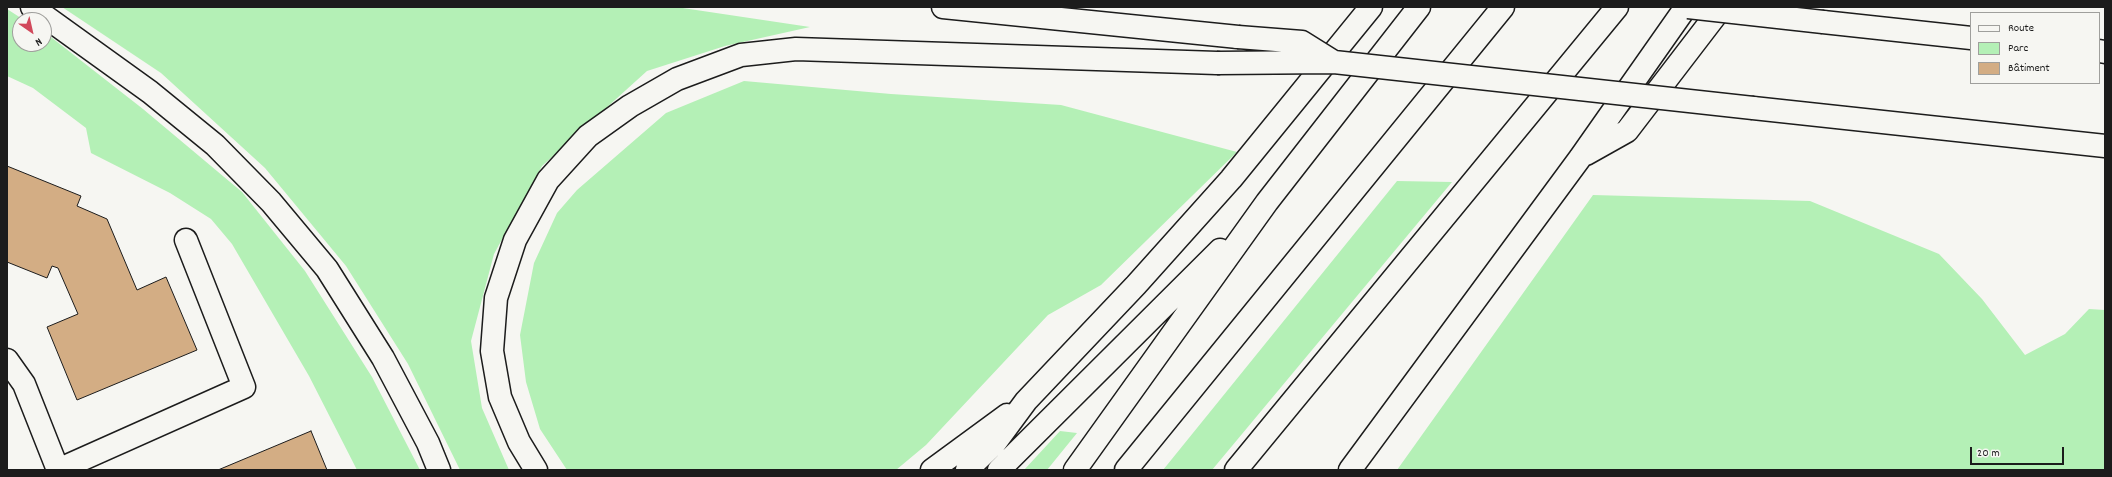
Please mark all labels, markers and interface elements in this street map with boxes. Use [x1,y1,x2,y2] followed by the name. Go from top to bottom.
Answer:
[12,12,52,52] north arrow
[1970,12,2100,84] legend
[2008,20,2034,37] text: Route
[31,33,45,49] text: N
[2008,40,2028,57] text: Parc
[2008,60,2050,77] text: Bâtiment
[1972,439,2066,465] scale bar
[1977,445,2000,462] text: 20 m

